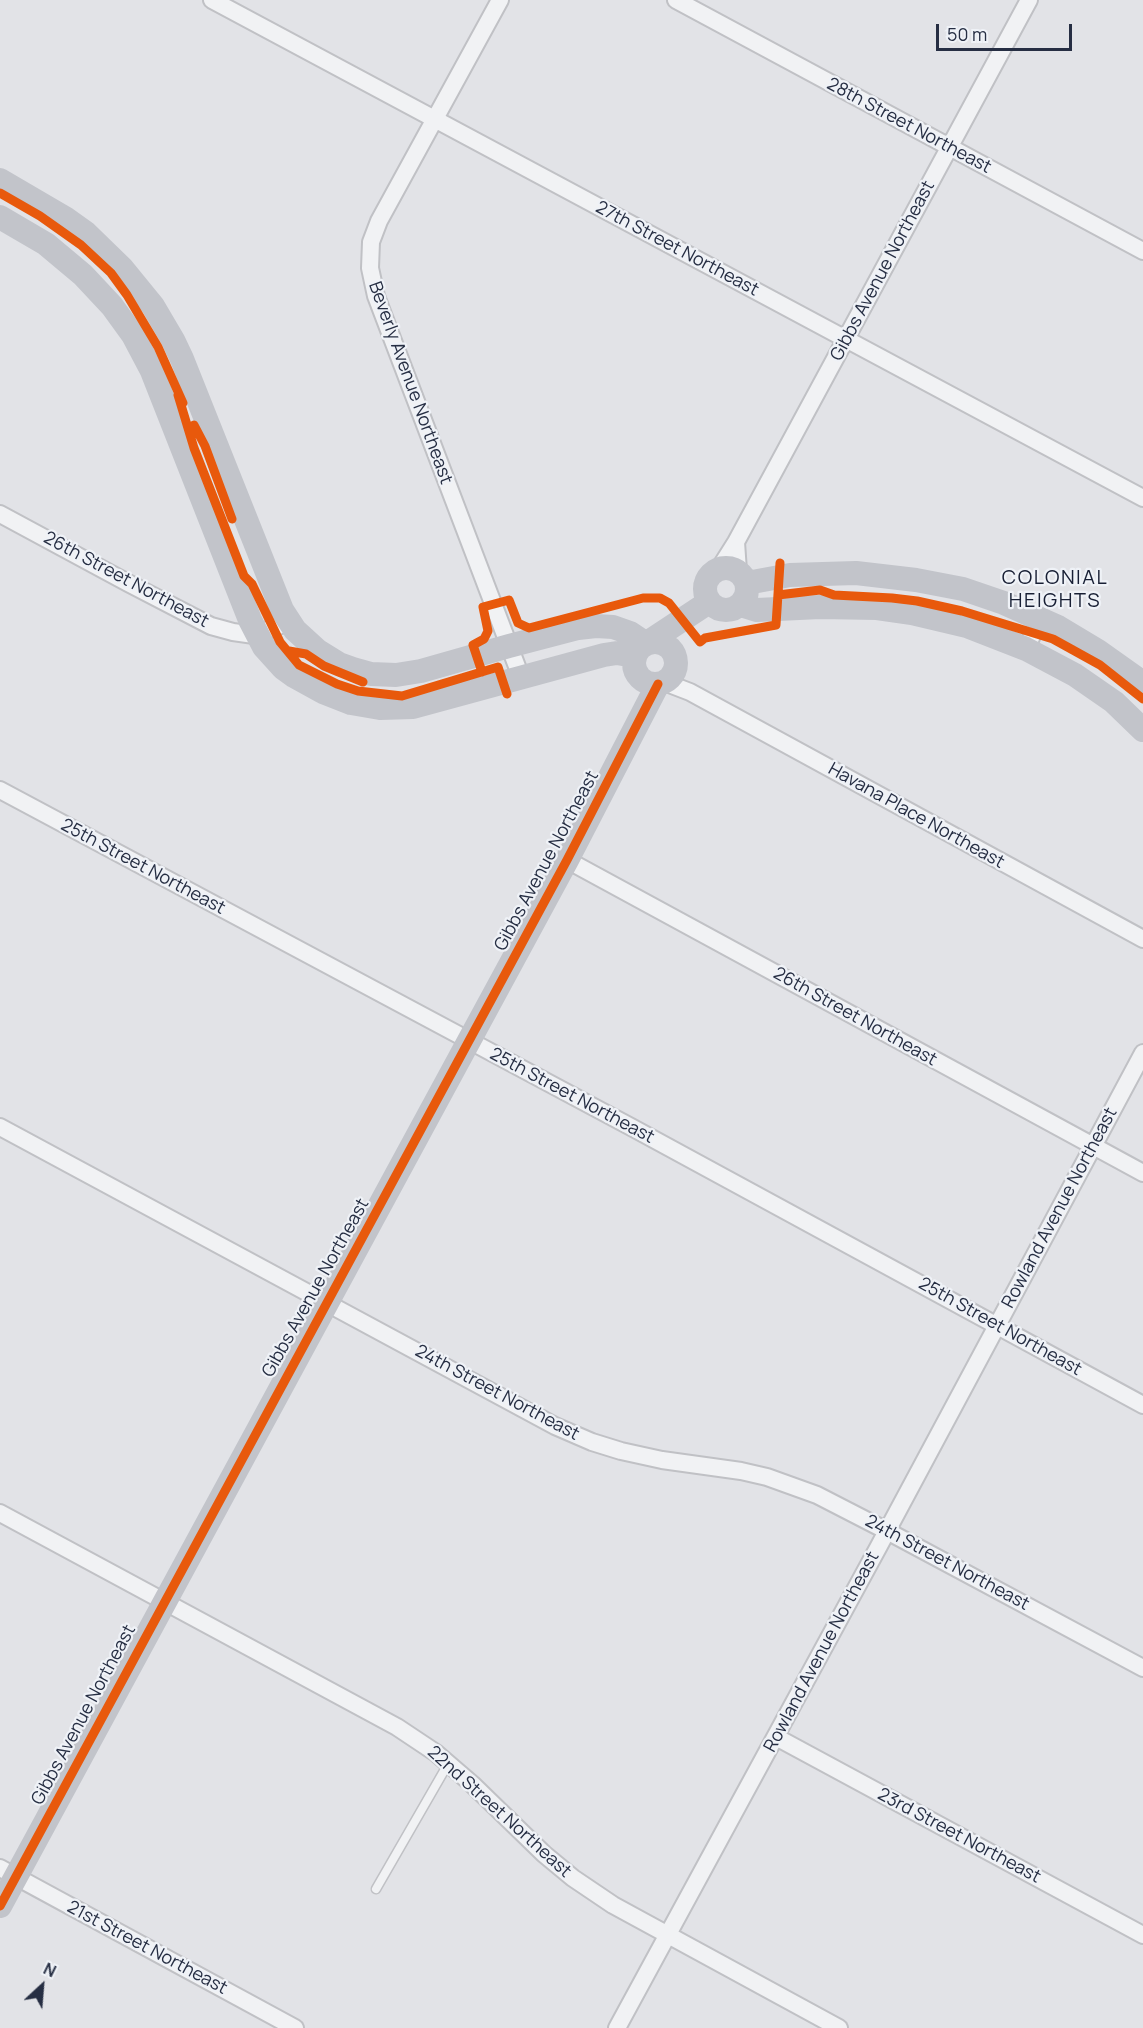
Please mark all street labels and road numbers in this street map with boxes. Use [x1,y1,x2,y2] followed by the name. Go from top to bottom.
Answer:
[823,73,995,179] street label: 28th Street Northeast
[826,177,940,365] street label: Gibbs Avenue Northeast
[592,197,762,301] street label: 27th Street Northeast
[363,279,457,487] street label: Beverly Avenue Northeast
[40,527,212,633] street label: 26th Street Northeast
[824,759,1008,873] street label: Havana Place Northeast
[490,767,604,955] street label: Gibbs Avenue Northeast
[57,815,229,919] street label: 25th Street Northeast
[769,963,941,1071] street label: 26th Street Northeast
[486,1044,658,1148] street label: 25th Street Northeast
[998,1104,1122,1312] street label: Rowland Avenue Northeast
[258,1195,374,1381] street label: Gibbs Avenue Northeast
[915,1273,1085,1381] street label: 25th Street Northeast
[411,1341,583,1445] street label: 24th Street Northeast
[861,1511,1033,1615] street label: 24th Street Northeast
[760,1548,884,1756] street label: Rowland Avenue Northeast
[27,1621,141,1809] street label: Gibbs Avenue Northeast
[423,1742,575,1882] street label: 22nd Street Northeast
[874,1784,1044,1888] street label: 23rd Street Northeast
[63,1897,231,1999] street label: 21st Street Northeast

